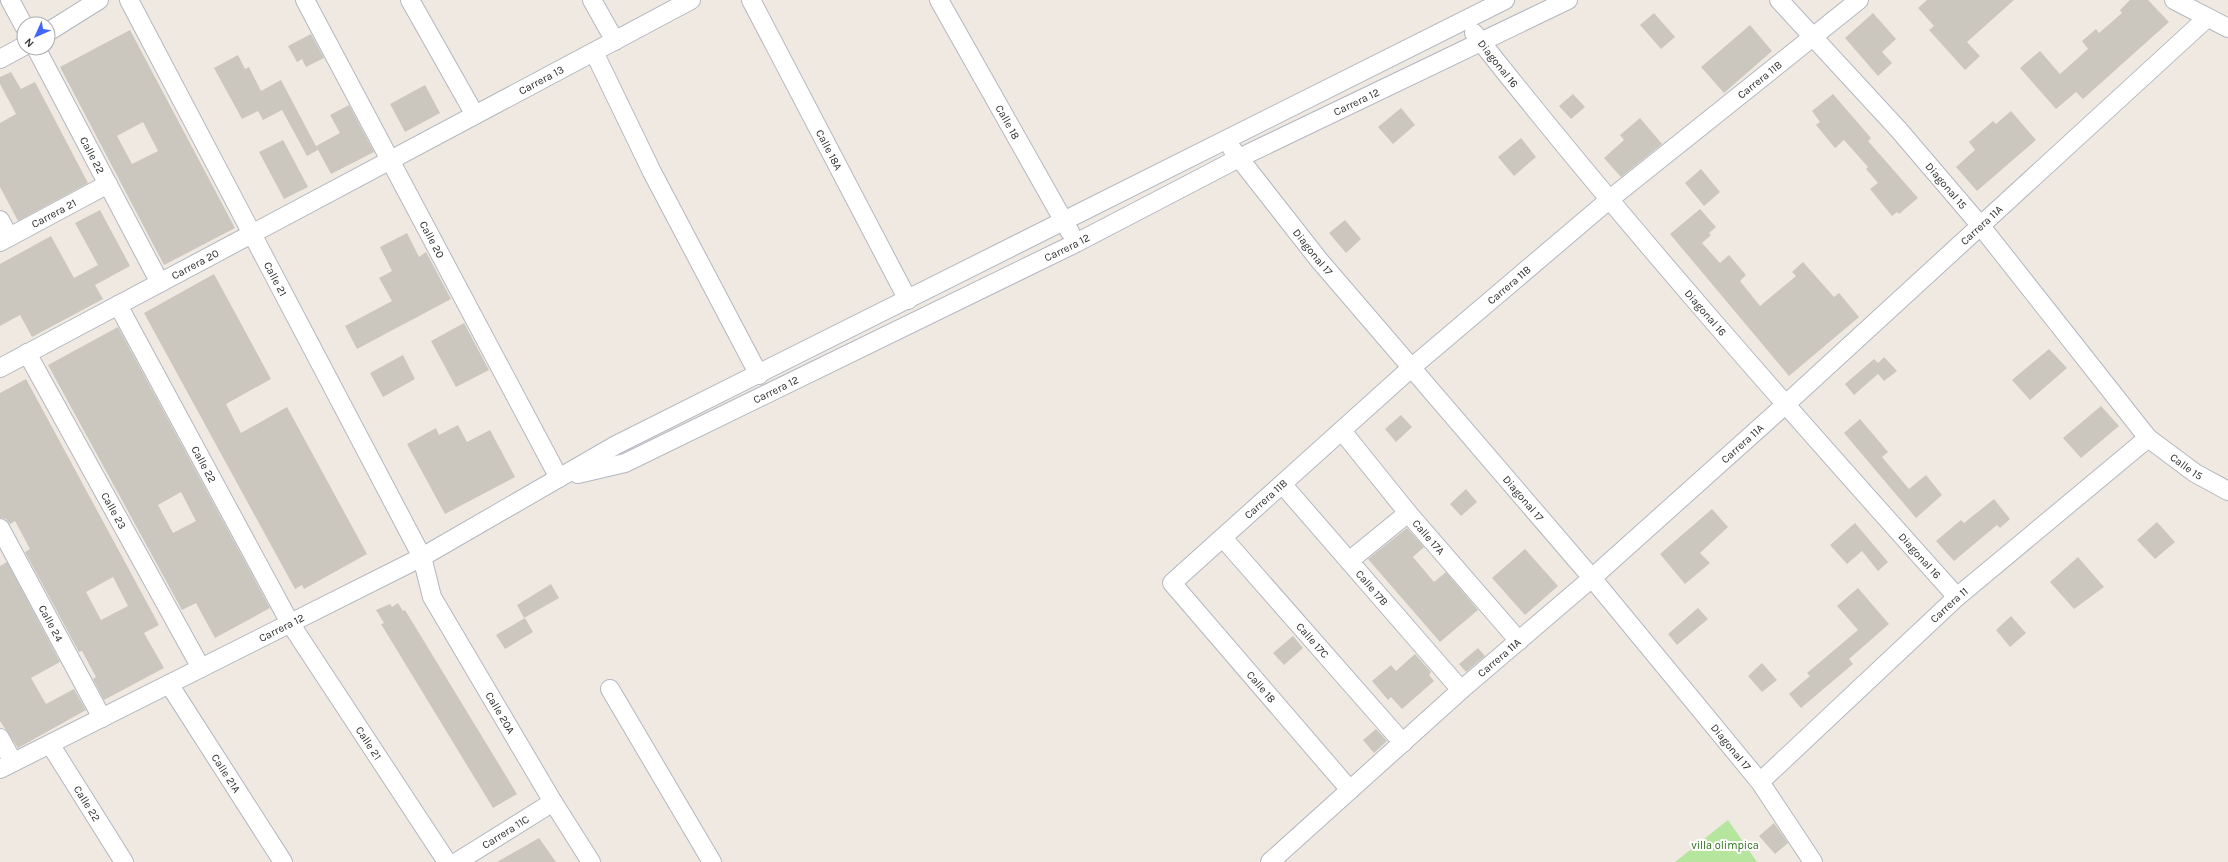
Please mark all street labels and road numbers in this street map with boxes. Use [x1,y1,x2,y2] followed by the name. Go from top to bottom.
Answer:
[1475,37,1521,90] street label: Diagonal 16
[1735,58,1785,101] street label: Carrera 11B
[516,63,566,97] street label: Carrera 13
[1331,85,1381,118] street label: Carrera 12
[993,102,1023,142] street label: Calle 18
[813,127,846,173] street label: Calle 18A
[77,134,108,176] street label: Calle 22
[1923,160,1970,212] street label: Diagonal 15
[29,196,78,230] street label: Carrera 21
[1958,202,2006,248] street label: Carrera 11A
[417,219,447,260] street label: Calle 20
[1290,226,1336,278] street label: Diagonal 17
[1042,231,1092,264] street label: Carrera 12
[169,246,221,282] street label: Carrera 20
[261,259,290,298] street label: Calle 21
[1484,263,1534,307] street label: Carrera 11B
[1682,287,1729,338] street label: Diagonal 16
[751,373,801,406] street label: Carrera 12
[1718,421,1767,466] street label: Carrera 11A
[189,444,219,485] street label: Calle 22
[2168,450,2205,483] street label: Calle 15
[1500,473,1547,524] street label: Diagonal 17
[1242,476,1290,521] street label: Carrera 11B
[99,490,129,531] street label: Calle 23
[1410,517,1448,558] street label: Calle 17A
[1896,530,1944,581] street label: Diagonal 16
[1353,567,1391,608] street label: Calle 17B
[1927,584,1970,625] street label: Carrera 11
[36,603,66,644] street label: Calle 24
[257,611,306,644] street label: Carrera 12
[1294,620,1332,661] street label: Calle 17C
[1475,635,1524,680] street label: Carrera 11A
[1244,669,1278,706] street label: Calle 18
[483,689,518,737] street label: Calle 20A
[1708,721,1754,773] street label: Diagonal 17
[353,724,384,762] street label: Calle 21
[209,751,244,796] street label: Calle 21A
[71,783,103,824] street label: Calle 22
[479,812,532,851] street label: Carrera 11C

